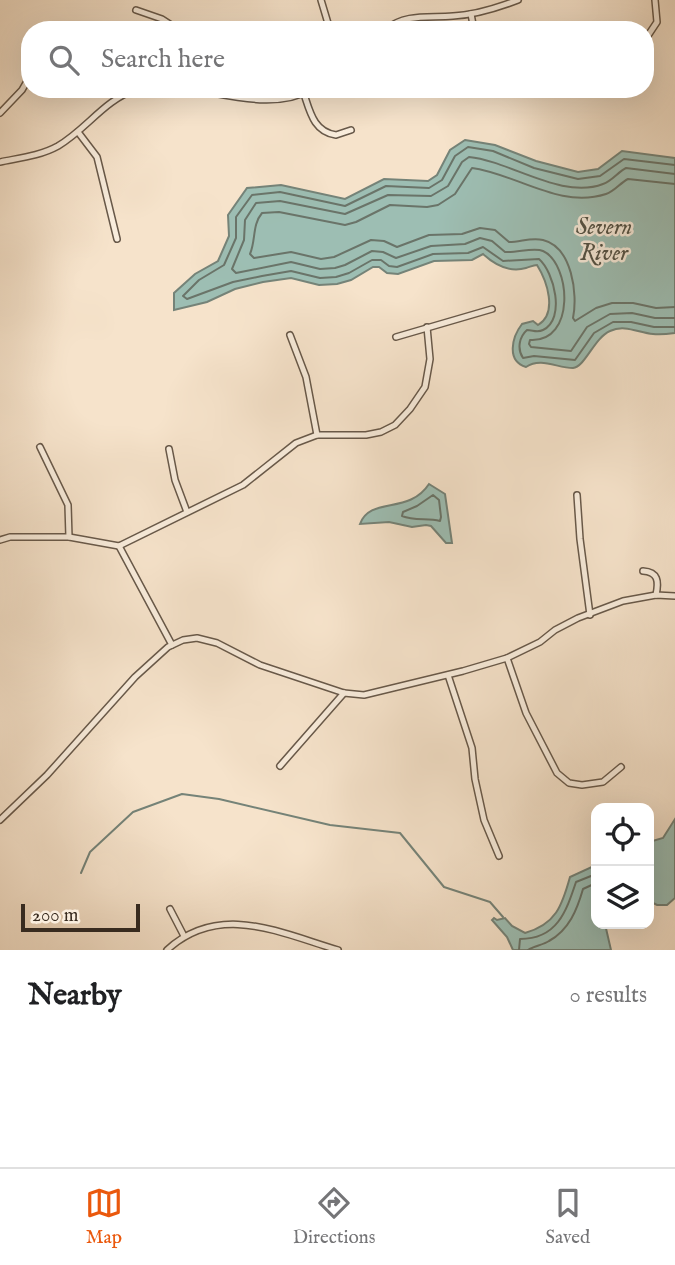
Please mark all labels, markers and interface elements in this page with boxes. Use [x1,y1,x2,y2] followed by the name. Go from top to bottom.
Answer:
[21,21,654,98] search box
[45,41,83,79] icon: search
[101,43,225,76] text: Search here
[576,213,632,268] water label: Severn River
[591,803,654,929] map controls
[591,803,654,866] button: locate
[591,866,654,929] button: layers
[21,901,140,933] scale bar
[32,904,78,928] text: 200 m
[28,977,121,1015] text: Nearby
[569,981,647,1010] text: 0 results
[85,1184,123,1250] tab: Map
[293,1184,375,1250] tab: Directions
[545,1184,590,1250] tab: Saved

